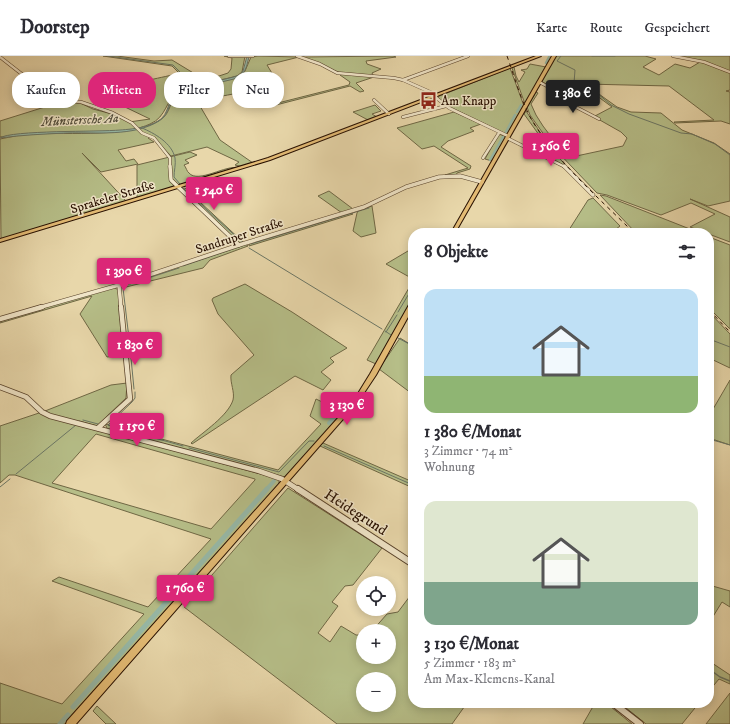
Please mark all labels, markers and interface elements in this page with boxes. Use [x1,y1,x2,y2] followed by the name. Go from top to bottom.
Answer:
[20,16,89,39] text: Doorstep
[536,19,567,37] text: Karte
[589,19,622,37] text: Route
[644,19,710,37] text: Gespeichert
[12,72,80,108] chip: Kaufen
[88,72,156,108] chip: Mieten
[164,72,224,108] chip: Filter
[232,72,284,108] chip: Neu
[536,80,610,114] pin: 1 380 €
[555,85,591,101] text: 1 380 €
[418,90,438,110] bus stop icon: Am Knapp
[441,93,497,109] place label: Am Knapp
[40,110,120,130] water label: Münstersche Aa
[514,133,588,167] pin: 1 560 €
[532,138,570,154] text: 1 560 €
[68,177,156,217] street label: Sprakeler Straße
[177,177,251,211] pin: 1 540 €
[195,182,233,198] text: 1 540 €
[194,214,285,258] street label: Sandruper Straße
[424,241,488,263] text: 8 Objekte
[676,241,698,263] icon: filters
[87,258,161,292] pin: 1 390 €
[106,263,142,279] text: 1 390 €
[525,315,597,387] icon: home
[98,332,172,366] pin: 1 830 €
[117,337,153,353] text: 1 830 €
[310,392,384,426] pin: 3 130 €
[330,397,364,413] text: 3 130 €
[100,413,174,447] pin: 1 150 €
[119,418,155,434] text: 1 150 €
[424,421,521,443] text: 1 380 €/Monat
[424,443,512,459] text: 3 Zimmer · 74 m²
[424,459,474,475] text: Wohnung
[321,485,391,540] street label: Heidegrund
[525,527,597,599] icon: home
[148,575,222,609] pin: 1 760 €
[356,576,396,712] map controls
[356,576,396,616] button: locate
[166,580,204,596] text: 1 760 €
[356,624,396,664] button: +
[424,633,519,655] text: 3 130 €/Monat
[424,655,516,671] text: 5 Zimmer · 183 m²
[424,671,555,687] text: Am Max-Klemens-Kanal
[356,672,396,712] button: −

